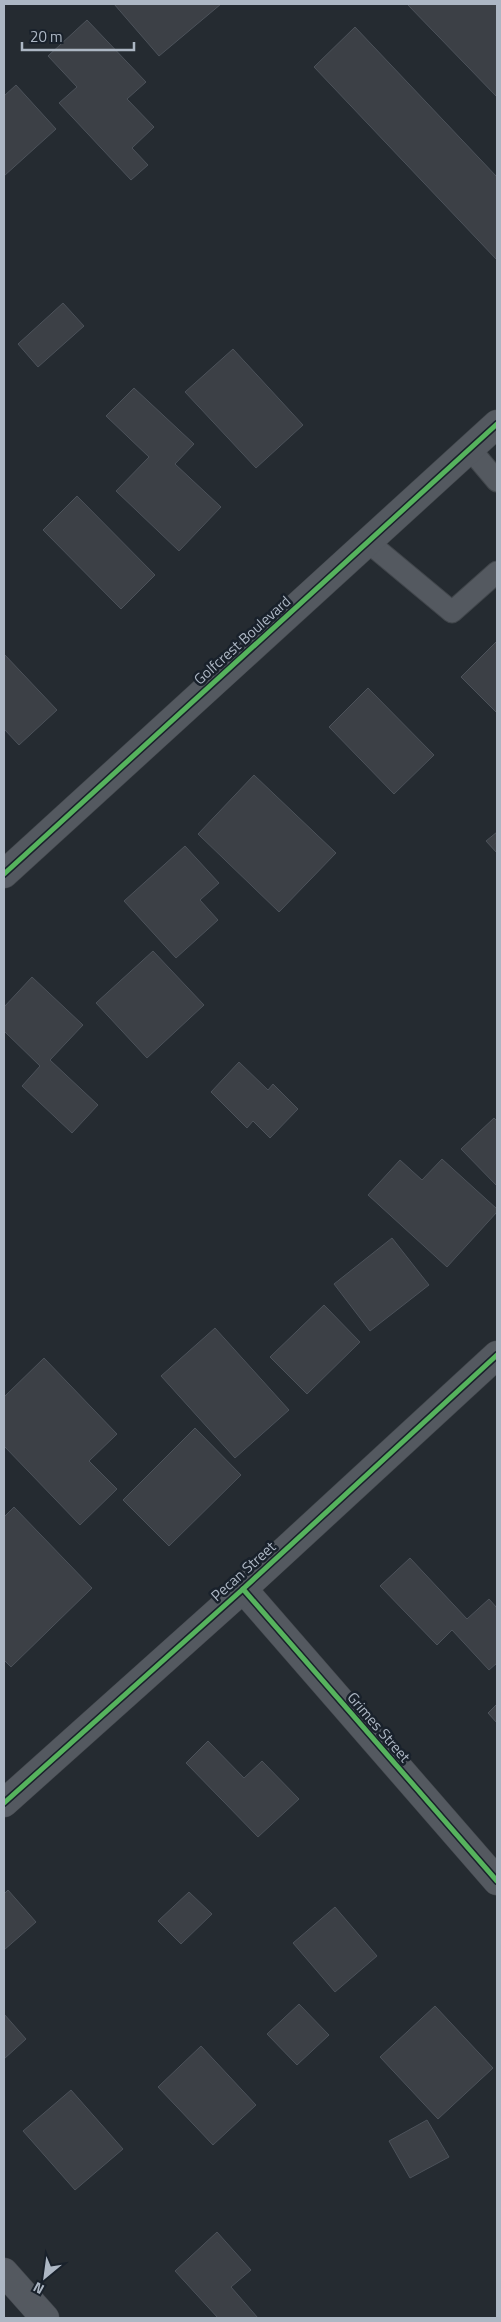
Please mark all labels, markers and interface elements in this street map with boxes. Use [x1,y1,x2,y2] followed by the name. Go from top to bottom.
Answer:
[22,20,135,52] scale bar
[30,25,63,48] text: 20 m
[188,590,296,690] street label: Golfcrest Boulevard
[205,1535,281,1606] street label: Pecan Street
[342,1687,417,1768] street label: Grimes Street
[20,2252,70,2302] north arrow
[29,2277,48,2300] text: N

